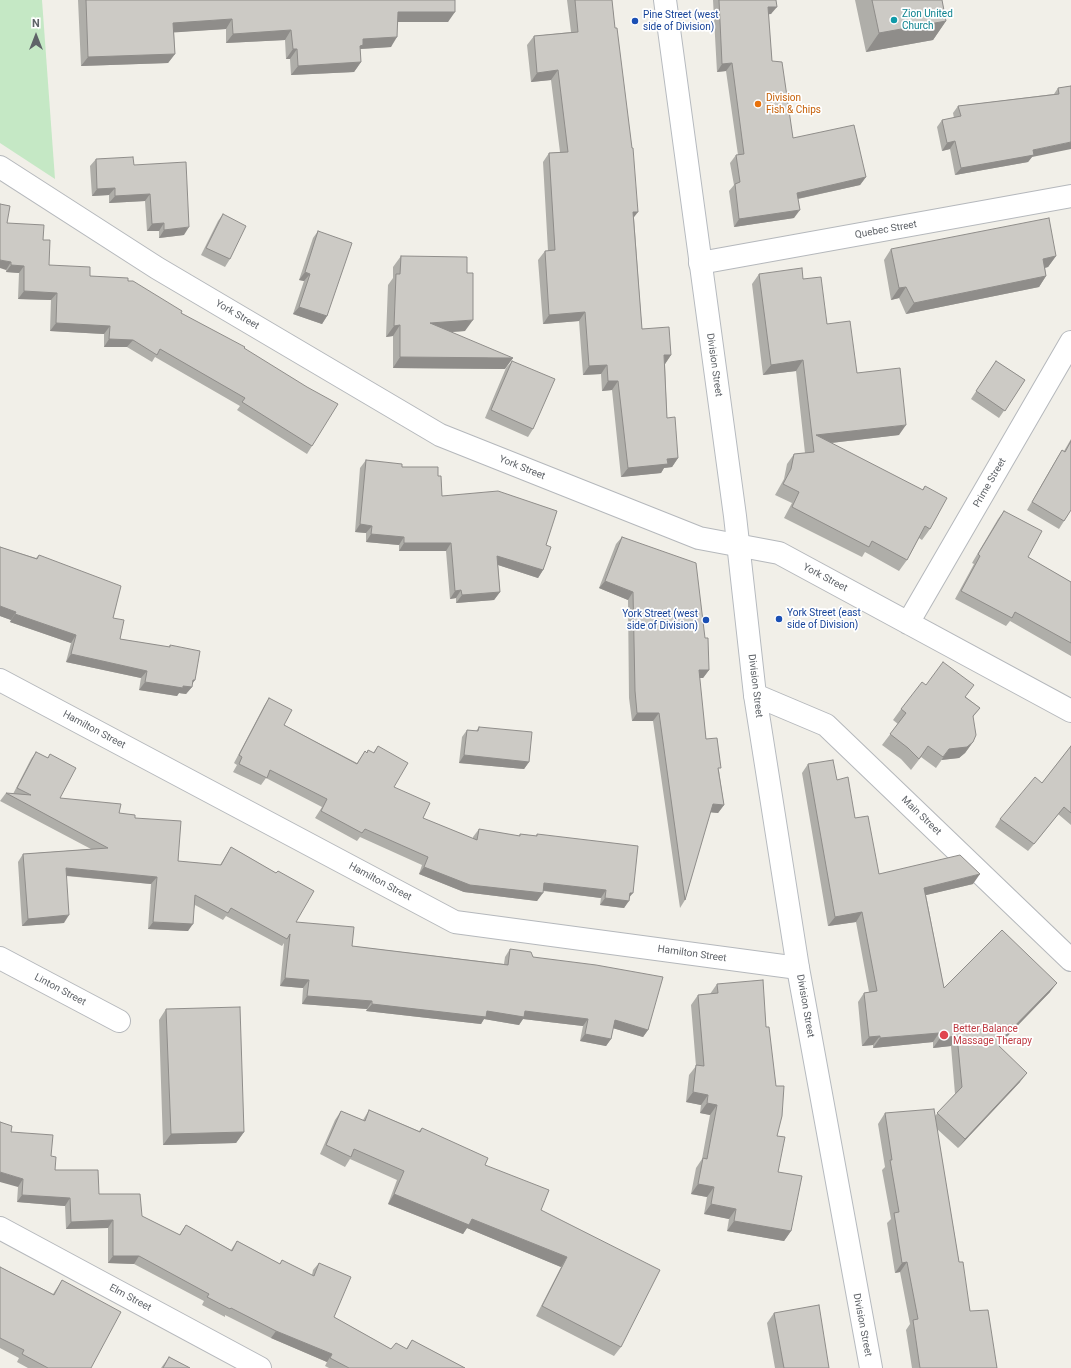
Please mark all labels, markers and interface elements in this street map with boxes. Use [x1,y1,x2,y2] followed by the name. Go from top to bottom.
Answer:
[902,8,953,32] place label: Zion United Church
[643,9,719,32] place label: Pine Street (west side of Division)
[889,15,899,25] marker: Zion United Church
[16,16,56,56] north arrow
[630,16,640,26] marker: Pine Street (west side of Division)
[32,17,40,30] text: N
[766,92,821,116] place label: Division Fish & Chips
[753,99,763,109] marker: Division Fish & Chips
[854,219,918,241] street label: Quebec Street
[213,298,261,332] street label: York Street
[704,333,724,397] street label: Division Street
[497,453,547,483] street label: York Street
[971,456,1009,510] street label: Prime Street
[801,561,849,595] street label: York Street
[787,607,861,630] place label: York Street (east side of Division)
[622,608,698,632] place label: York Street (west side of Division)
[774,614,784,624] marker: York Street (east side of Division)
[701,615,711,625] marker: York Street (west side of Division)
[745,654,765,718] street label: Division Street
[61,708,127,752] street label: Hamilton Street
[898,794,944,838] street label: Main Street
[347,860,413,904] street label: Hamilton Street
[657,943,727,965] street label: Hamilton Street
[32,971,88,1009] street label: Linton Street
[794,973,816,1039] street label: Division Street
[953,1023,1032,1046] place label: Better Balance Massage Therapy
[938,1029,950,1041] marker: Better Balance Massage Therapy
[107,1282,153,1314] street label: Elm Street
[850,1292,874,1358] street label: Division Street

